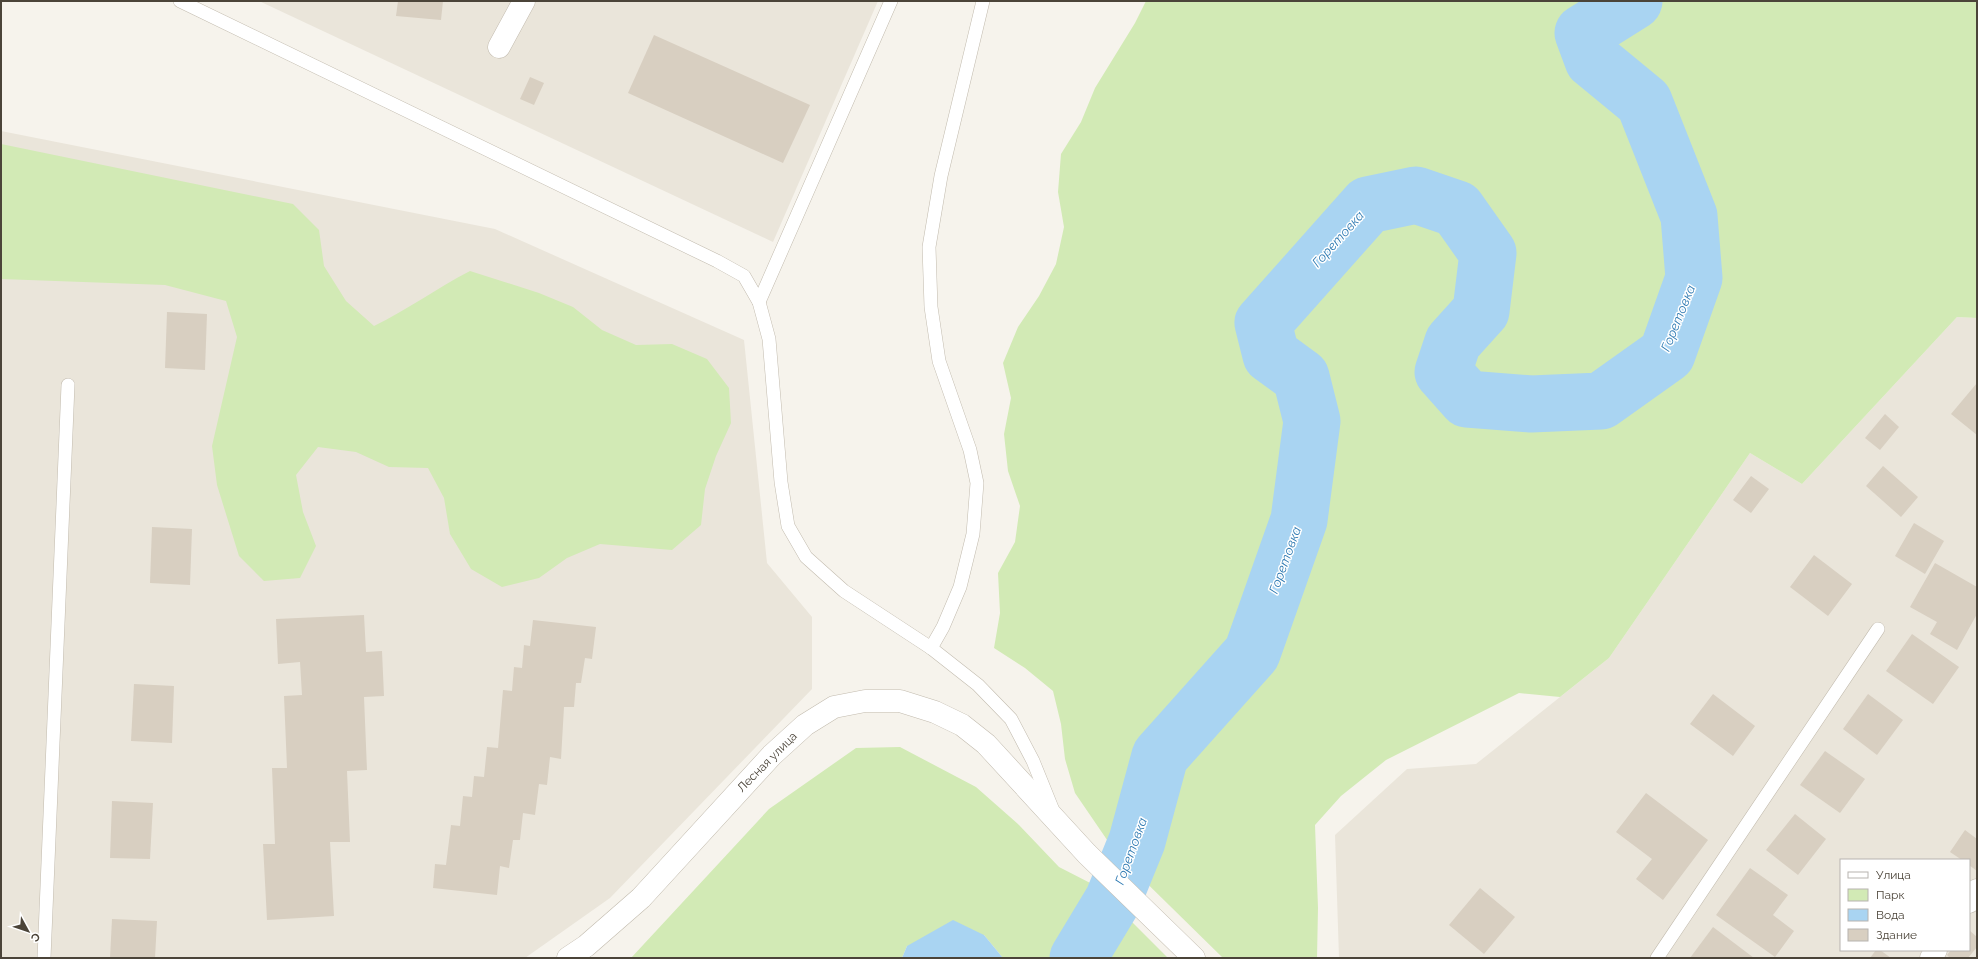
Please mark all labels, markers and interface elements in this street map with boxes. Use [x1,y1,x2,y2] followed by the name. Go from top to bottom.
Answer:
[1309,208,1367,270] water label: Горетовка
[1658,283,1698,353] water label: Горетовка
[1266,524,1304,595] water label: Горетовка
[734,729,800,795] street label: Лесная улица
[1112,815,1150,886] water label: Горетовка
[1840,859,1970,951] legend
[1876,868,1911,882] text: Улица
[1876,888,1905,902] text: Парк
[1876,908,1905,922] text: Вода
[8,911,48,951] north arrow
[1876,928,1917,942] text: Здание
[28,930,43,945] text: С

